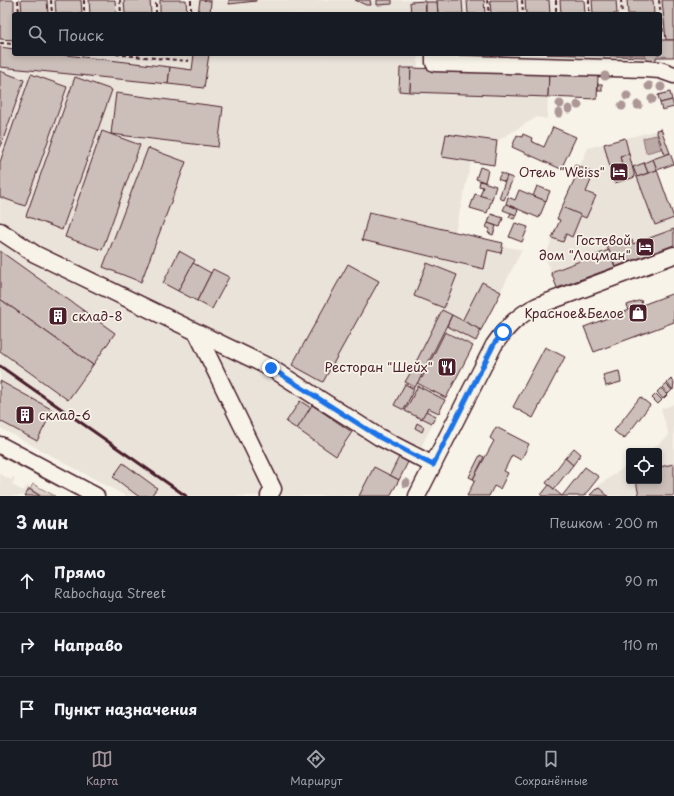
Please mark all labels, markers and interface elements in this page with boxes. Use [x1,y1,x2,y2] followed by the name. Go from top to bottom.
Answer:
[12,12,662,56] search box
[26,23,48,45] icon: search
[58,23,104,46] text: Поиск
[608,161,630,183] hotel icon: Отель "Weiss"
[519,162,605,181] place label: Отель "Weiss"
[539,230,631,264] place label: Гостевой дом "Лоцман"
[634,236,656,258] hotel icon: Гостевой дом "Лоцман"
[627,302,649,324] shop icon: Красное&Белое
[524,303,624,322] place label: Красное&Белое
[47,305,69,327] building icon: склад-8
[72,306,123,325] place label: склад-8
[494,323,512,341] route start
[436,356,458,378] restaurant icon: Ресторан "Шейх"
[325,357,433,376] place label: Ресторан "Шейх"
[262,359,280,377] route end
[14,404,36,426] building icon: склад-6
[39,405,91,424] place label: склад-6
[626,448,662,484] map controls
[626,448,662,484] button: locate
[16,509,68,535] text: 3 мин
[549,513,658,532] text: Пешком · 200 m
[54,560,105,583] text: Прямо
[16,570,38,592] icon: ahead
[625,571,658,590] text: 90 m
[54,583,166,602] text: Rabochaya Street
[54,633,123,656] text: Направо
[16,634,38,656] icon: right
[623,635,658,654] text: 110 m
[54,697,197,720] text: Пункт назначения
[16,698,38,720] icon: arrive
[86,748,118,789] tab: Карта
[290,748,342,789] tab: Маршрут
[514,748,588,789] tab: Сохранённые

